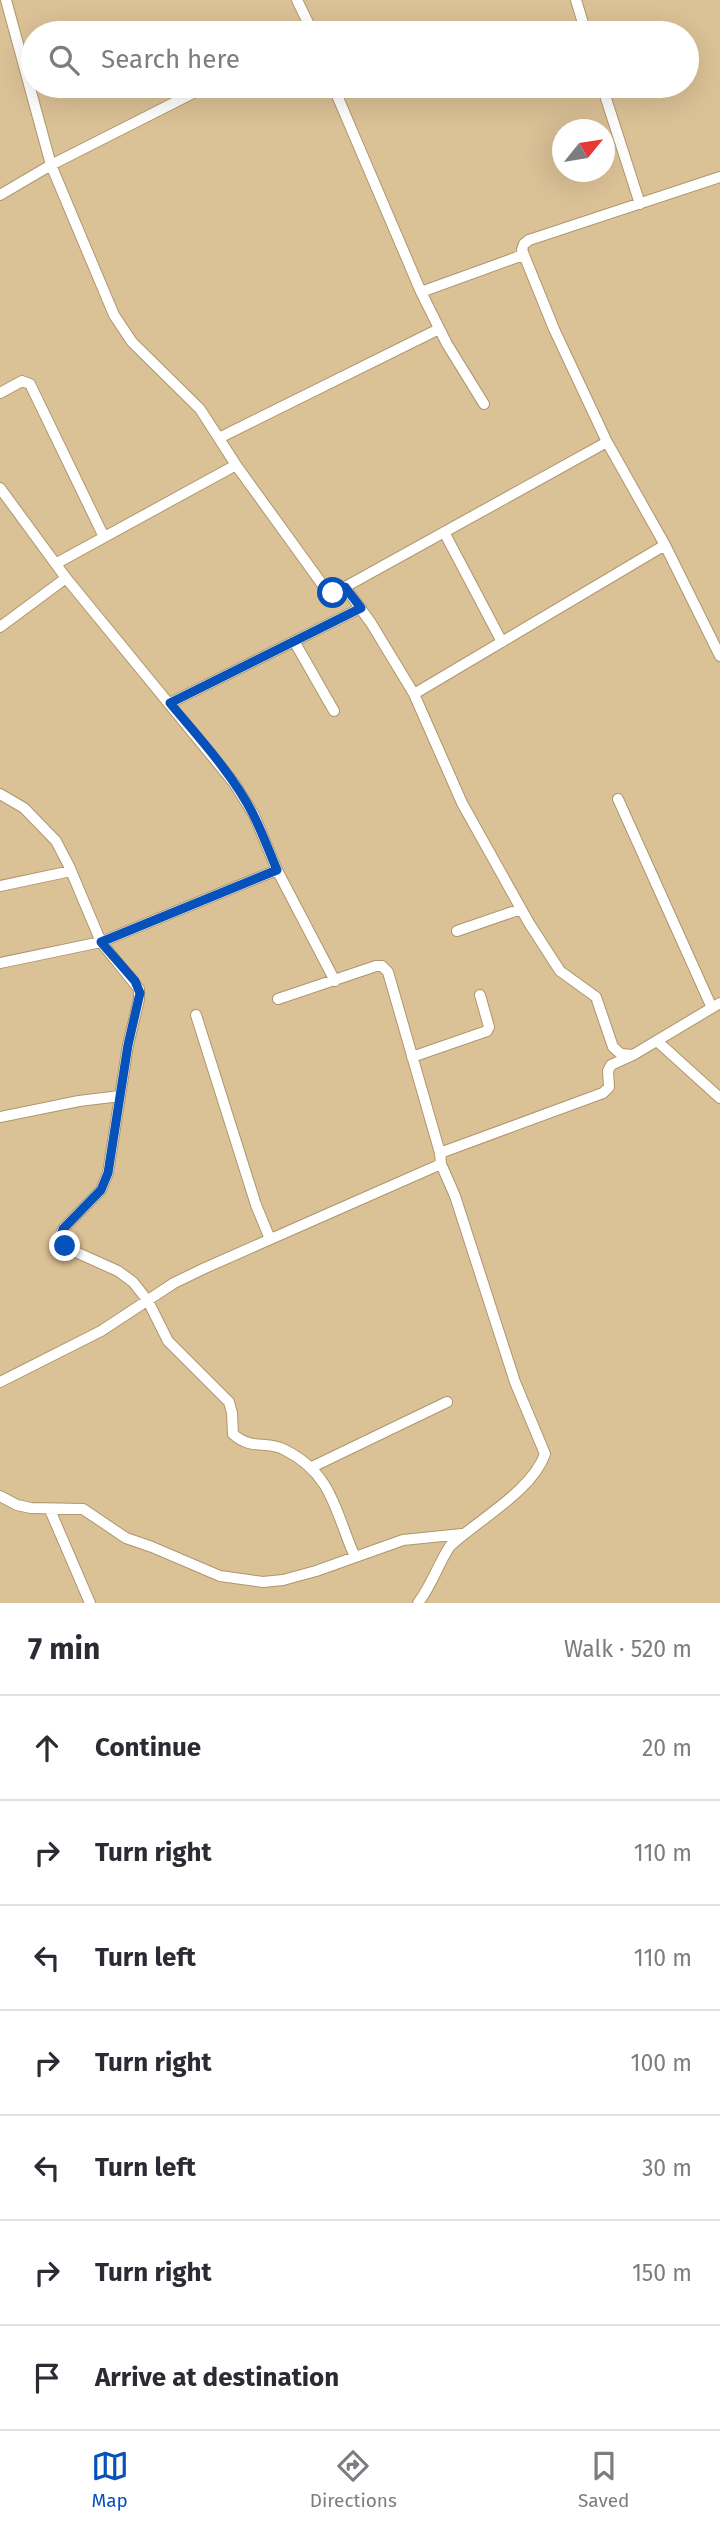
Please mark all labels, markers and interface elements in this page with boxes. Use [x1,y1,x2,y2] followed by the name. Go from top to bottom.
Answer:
[21,21,699,98] search box
[45,41,83,79] icon: search
[101,44,240,75] text: Search here
[552,119,615,182] north arrow
[317,577,348,608] route start
[49,1230,80,1261] route end
[28,1631,100,1667] text: 7 min
[564,1635,692,1663] text: Walk · 520 m
[28,1729,66,1767] icon: ahead
[95,1732,201,1763] text: Continue
[642,1734,692,1762] text: 20 m
[28,1834,66,1872] icon: right
[95,1837,212,1868] text: Turn right
[634,1839,692,1867] text: 110 m
[28,1939,66,1977] icon: left
[95,1942,196,1973] text: Turn left
[634,1944,692,1972] text: 110 m
[28,2044,66,2082] icon: right
[95,2047,212,2078] text: Turn right
[631,2049,692,2077] text: 100 m
[28,2149,66,2187] icon: left
[95,2152,196,2183] text: Turn left
[642,2154,692,2182] text: 30 m
[28,2254,66,2292] icon: right
[95,2257,212,2288] text: Turn right
[632,2259,692,2287] text: 150 m
[28,2359,66,2397] icon: arrive
[95,2362,339,2393] text: Arrive at destination
[91,2447,129,2512] tab: Map
[310,2447,397,2512] tab: Directions
[578,2447,629,2512] tab: Saved

